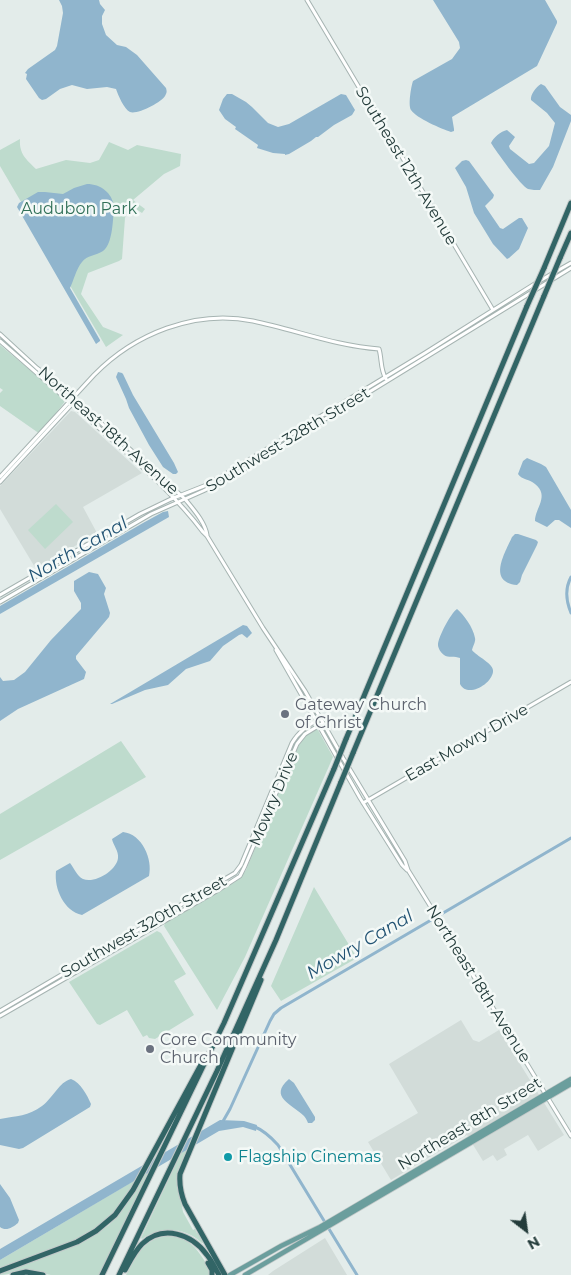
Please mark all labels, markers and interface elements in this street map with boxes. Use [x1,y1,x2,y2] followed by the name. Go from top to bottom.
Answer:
[351,83,461,249] street label: Southeast 12th Avenue
[21,199,137,219] park label: Audubon Park
[34,363,182,499] street label: Northeast 18th Avenue
[203,383,373,497] street label: Southwest 328th Street
[24,513,132,587] water label: North Canal
[295,695,427,733] place label: Gateway Church of Christ
[402,700,532,786] street label: East Mowry Drive
[279,708,291,720] marker: Gateway Church of Christ
[246,749,302,849] street label: Mowry Drive
[58,872,230,982] street label: Southwest 320th Street
[422,902,534,1066] street label: Northeast 18th Avenue
[303,906,417,984] water label: Mowry Canal
[160,1030,296,1068] place label: Core Community Church
[144,1043,156,1055] marker: Core Community Church
[395,1073,545,1175] street label: Northeast 8th Street
[238,1147,381,1167] place label: Flagship Cinemas
[222,1151,234,1163] marker: Flagship Cinemas
[501,1205,551,1255] north arrow
[524,1232,543,1254] text: N

